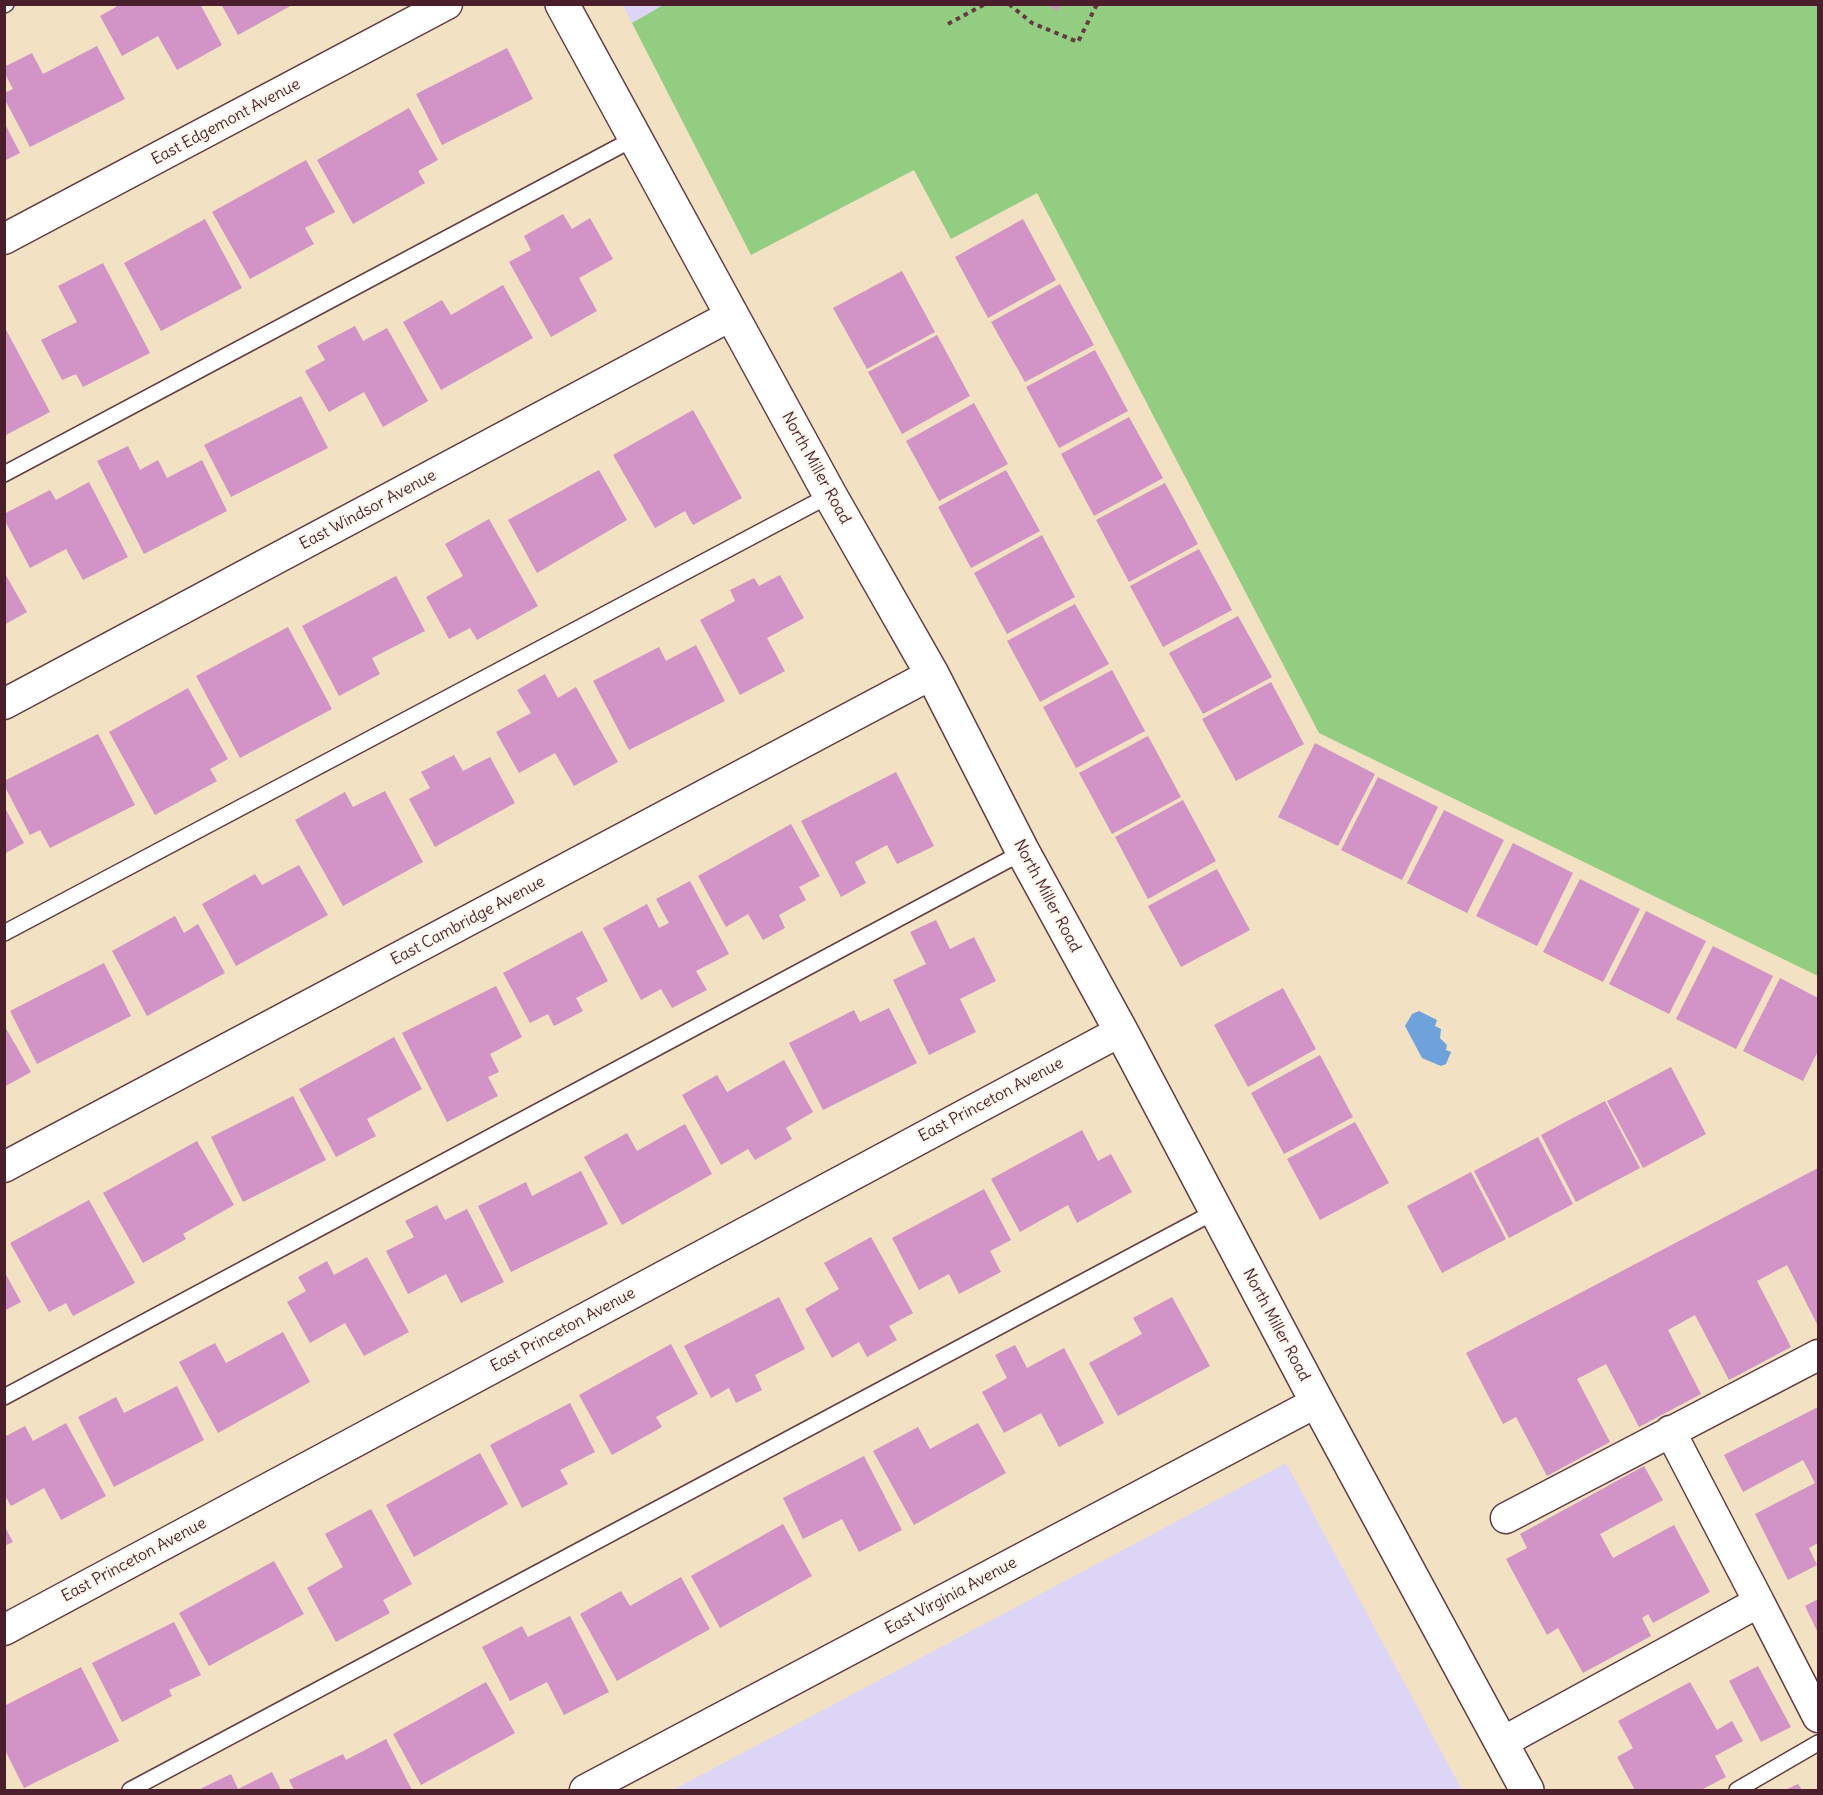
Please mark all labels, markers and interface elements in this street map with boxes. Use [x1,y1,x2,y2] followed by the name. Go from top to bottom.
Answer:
[148,75,304,169] street label: East Edgemont Avenue
[777,409,855,527] street label: North Miller Road
[296,466,440,554] street label: East Windsor Avenue
[1009,836,1085,956] street label: North Miller Road
[388,872,548,970] street label: East Cambridge Avenue
[915,1054,1067,1146] street label: East Princeton Avenue
[1238,1265,1314,1385] street label: North Miller Road
[487,1284,639,1376] street label: East Princeton Avenue
[58,1514,210,1606] street label: East Princeton Avenue
[882,1553,1020,1639] street label: East Virginia Avenue

